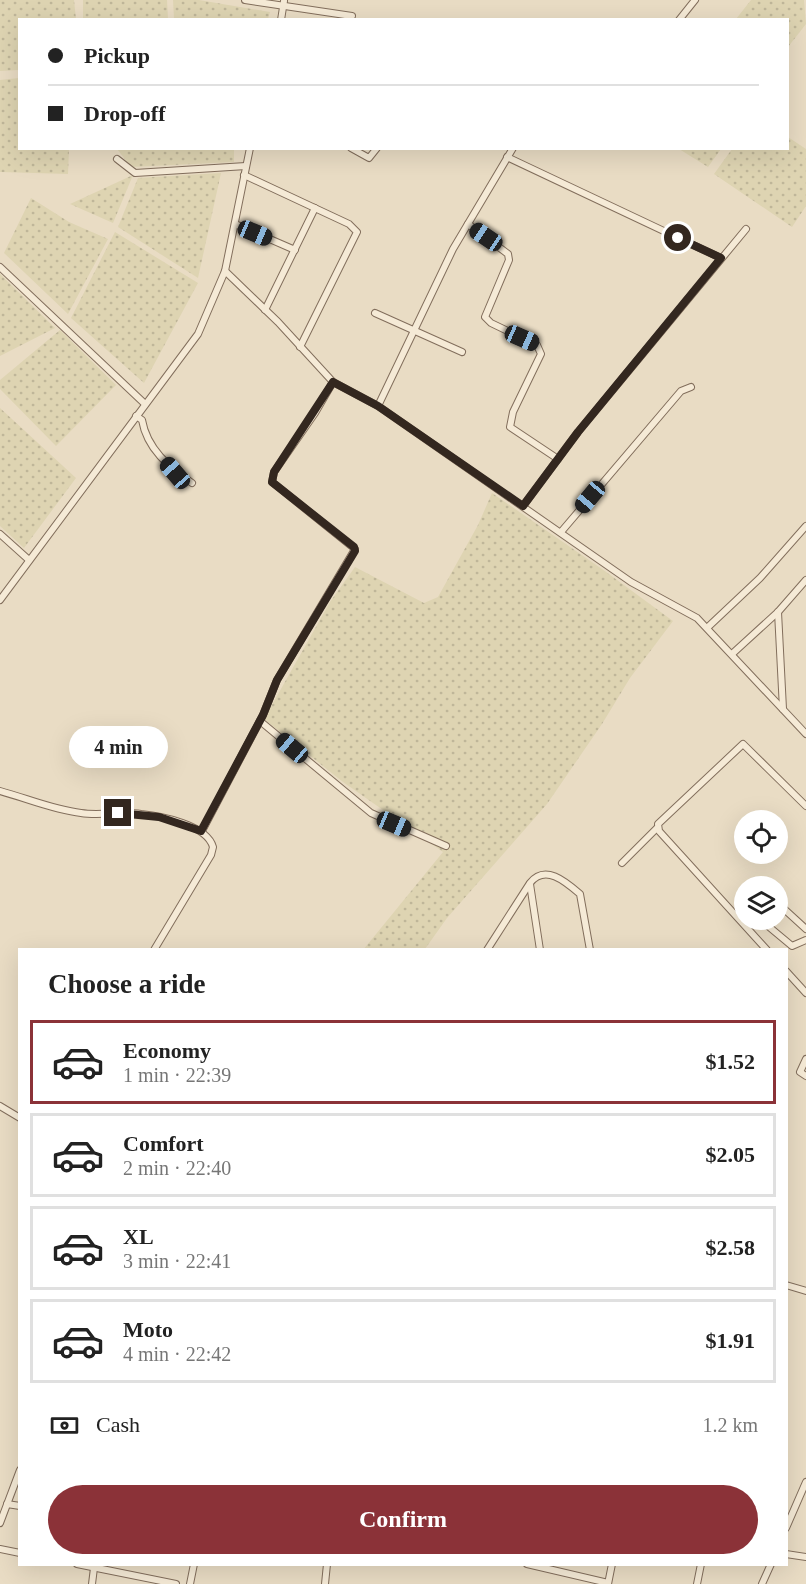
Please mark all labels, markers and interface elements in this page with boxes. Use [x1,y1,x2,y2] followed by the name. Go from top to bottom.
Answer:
[84,43,150,68] text: Pickup
[84,101,165,126] text: Drop-off
[235,218,275,248] car
[466,219,506,255] car
[664,224,691,251] route start
[502,322,542,354] car
[156,454,194,492] car
[572,477,608,517] car
[68,726,168,768] callout: 4 min
[272,730,312,766] car
[94,736,143,758] text: 4 min
[104,799,131,826] route end
[374,809,414,839] car
[734,810,788,930] map controls
[734,810,788,864] button: locate
[734,876,788,930] button: layers
[48,969,206,999] text: Choose a ride
[51,1035,105,1089] icon: car
[123,1038,211,1063] text: Economy
[706,1049,755,1074] text: $1.52
[123,1064,231,1086] text: 1 min · 22:39
[51,1128,105,1182] icon: car
[123,1131,204,1156] text: Comfort
[706,1142,755,1167] text: $2.05
[123,1157,231,1179] text: 2 min · 22:40
[51,1221,105,1275] icon: car
[123,1224,154,1249] text: XL
[706,1235,755,1260] text: $2.58
[123,1250,231,1272] text: 3 min · 22:41
[51,1314,105,1368] icon: car
[123,1317,173,1342] text: Moto
[706,1328,755,1353] text: $1.91
[123,1343,231,1365] text: 4 min · 22:42
[48,1409,81,1442] icon: cash
[96,1412,140,1437] text: Cash
[702,1414,758,1436] text: 1.2 km
[48,1485,758,1554] button: Confirm

